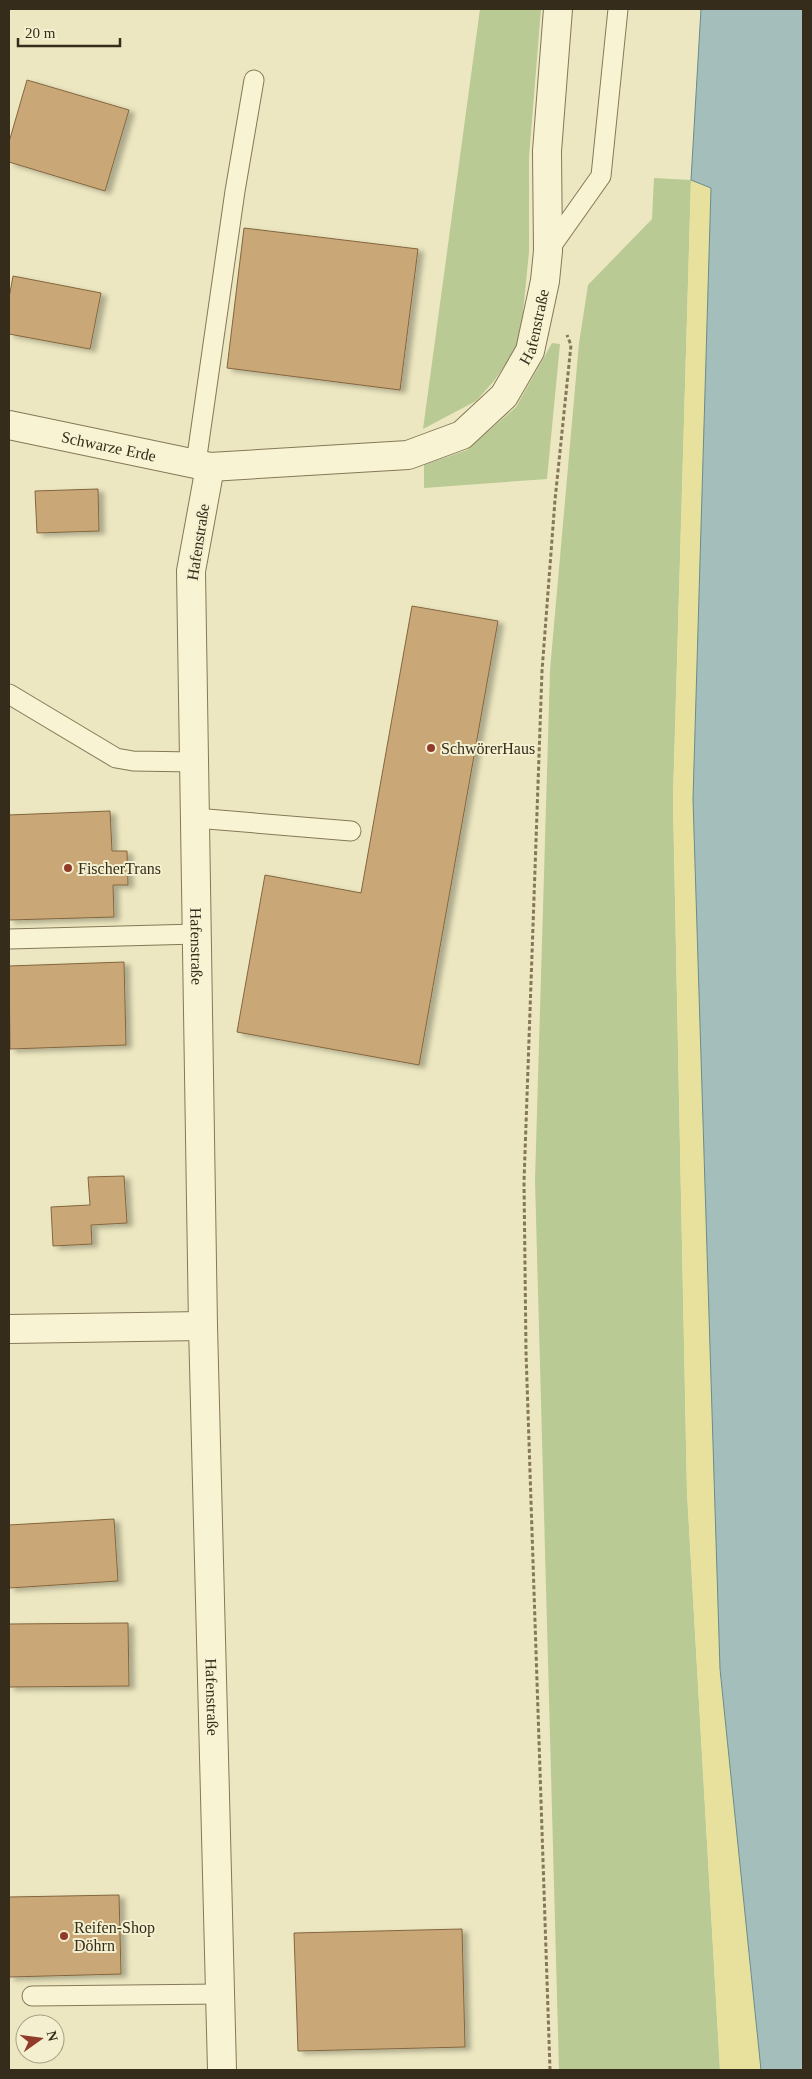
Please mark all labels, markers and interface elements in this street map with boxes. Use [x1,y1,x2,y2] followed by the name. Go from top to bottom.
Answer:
[18,15,120,47] scale bar
[25,25,56,41] text: 20 m
[516,288,552,368] street label: Hafenstraße
[60,428,158,464] street label: Schwarze Erde
[184,502,212,582] street label: Hafenstraße
[441,740,535,757] place label: SchwörerHaus
[425,742,437,754] marker: SchwörerHaus
[78,860,161,877] place label: FischerTrans
[62,862,74,874] marker: FischerTrans
[188,907,206,985] street label: Hafenstraße
[203,1658,222,1736] street label: Hafenstraße
[74,1919,155,1954] place label: Reifen-Shop Döhrn
[58,1930,70,1942] marker: Reifen-Shop Döhrn
[15,2014,65,2064] north arrow
[44,2029,61,2043] text: N

